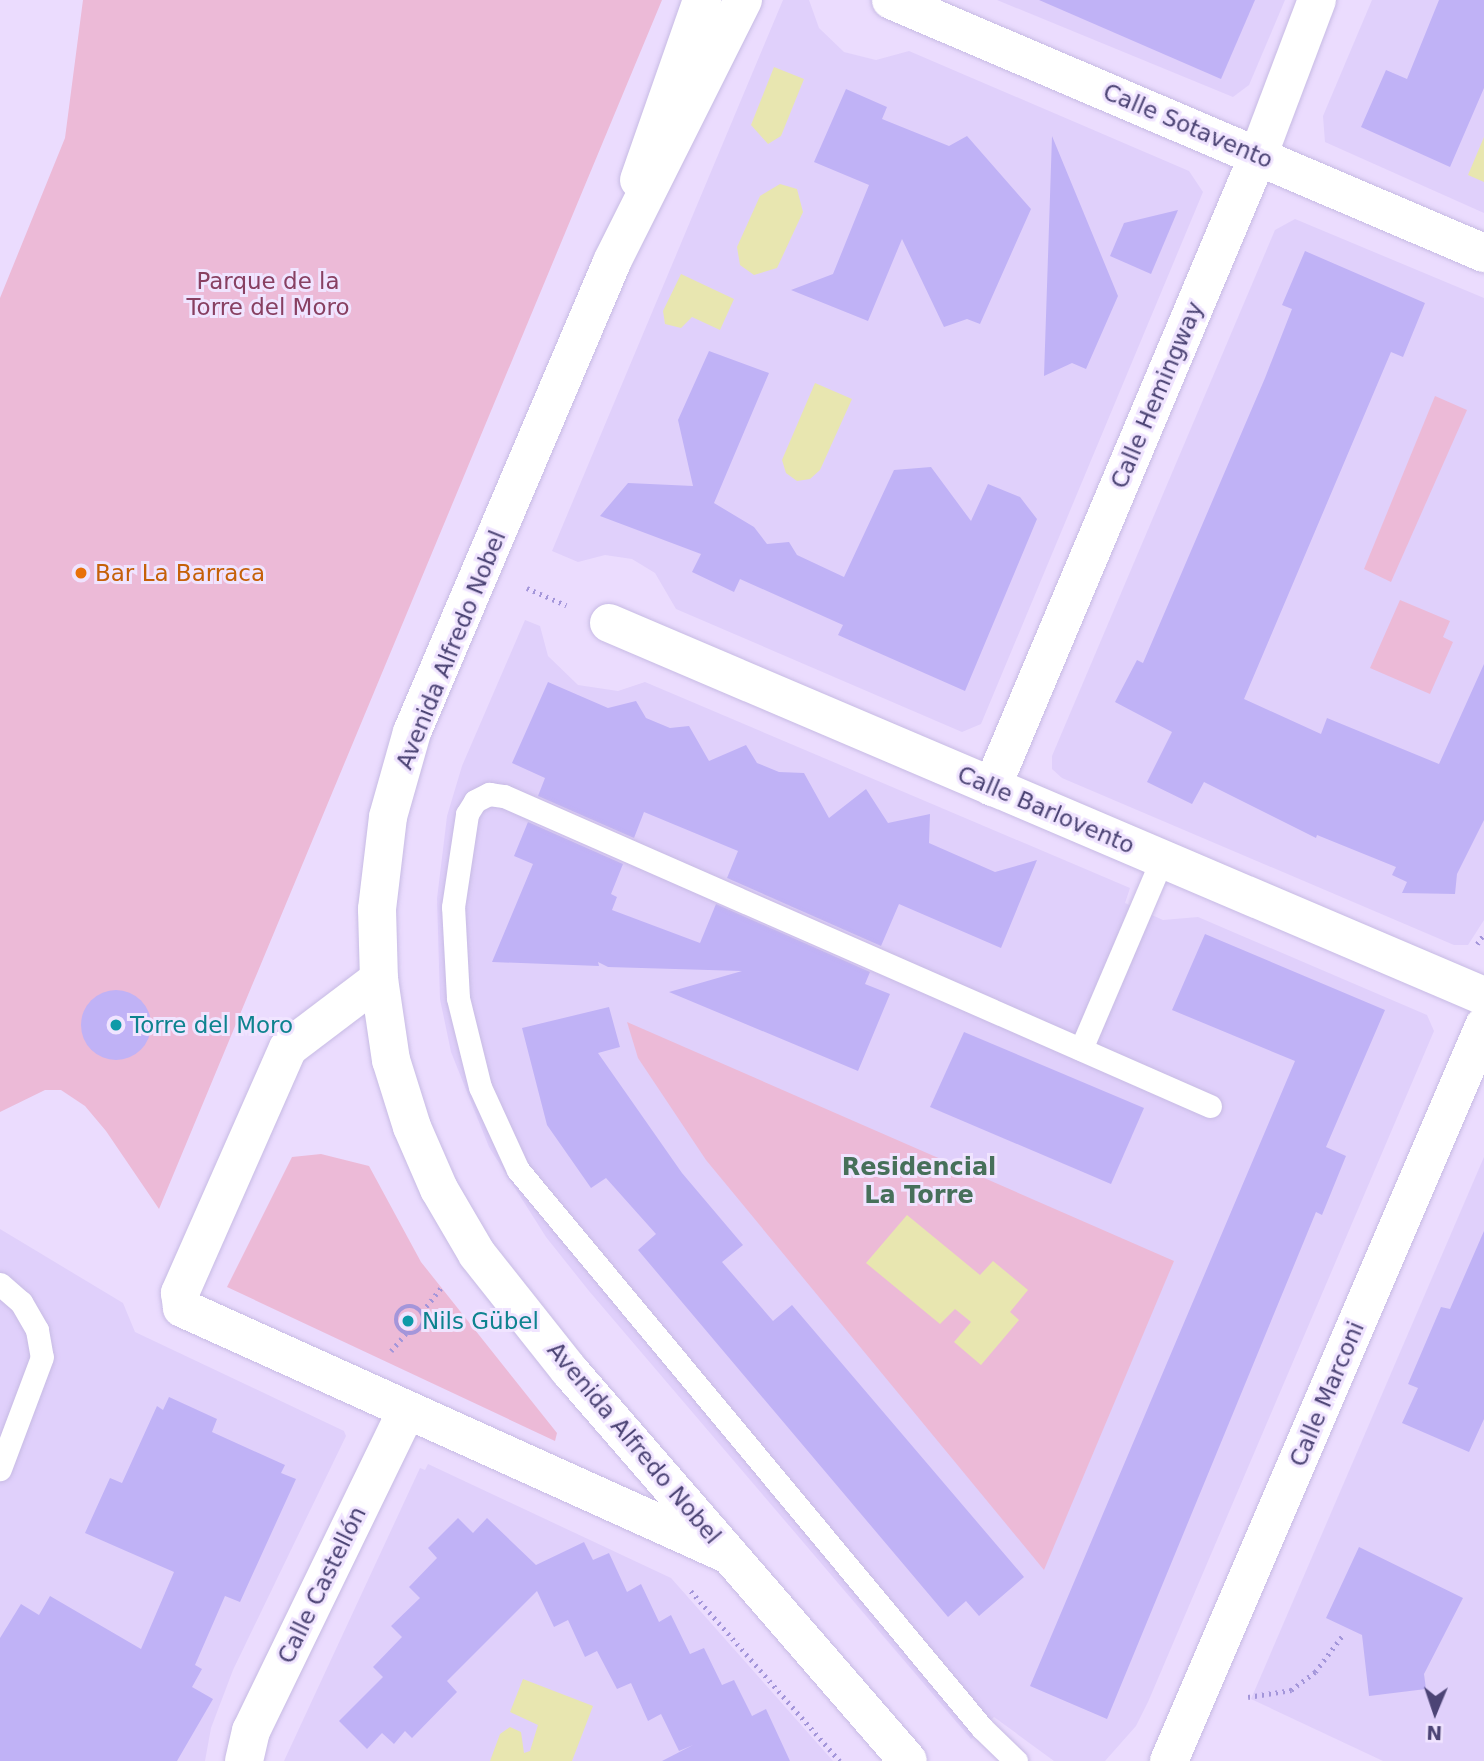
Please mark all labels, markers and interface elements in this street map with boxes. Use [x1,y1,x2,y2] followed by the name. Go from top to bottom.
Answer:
[1099,78,1277,174] street label: Calle Sotavento
[186,267,350,321] park label: Parque de la Torre del Moro
[1105,297,1209,493] street label: Calle Hemingway
[390,527,512,773] street label: Avenida Alfredo Nobel
[95,559,265,587] place label: Bar La Barraca
[73,565,89,581] marker: Bar La Barraca
[953,760,1139,860] street label: Calle Barlovento
[130,1011,293,1039] place label: Torre del Moro
[108,1017,124,1033] marker: Torre del Moro
[842,1154,996,1210] district label: Residencial La Torre
[422,1307,539,1335] place label: Nils Gübel
[400,1313,416,1329] marker: Nils Gübel
[1284,1317,1370,1471] street label: Calle Marconi
[542,1337,726,1549] street label: Avenida Alfredo Nobel
[272,1502,372,1668] street label: Calle Castellón
[1400,1677,1470,1747] north arrow
[1426,1722,1443,1744] text: N

